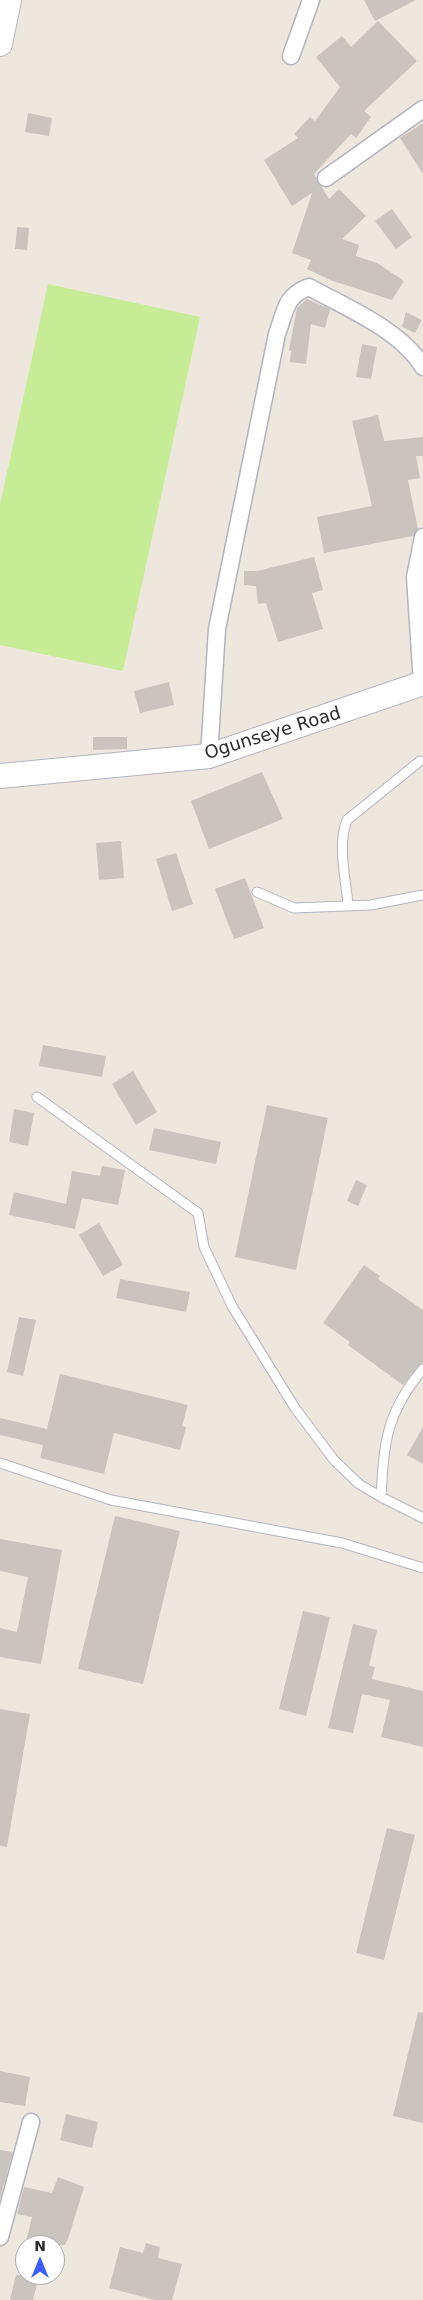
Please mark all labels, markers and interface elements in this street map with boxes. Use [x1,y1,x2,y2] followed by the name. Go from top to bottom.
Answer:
[202,703,344,765] street label: Ogunseye Road
[15,2235,65,2285] north arrow
[34,2238,46,2254] text: N

